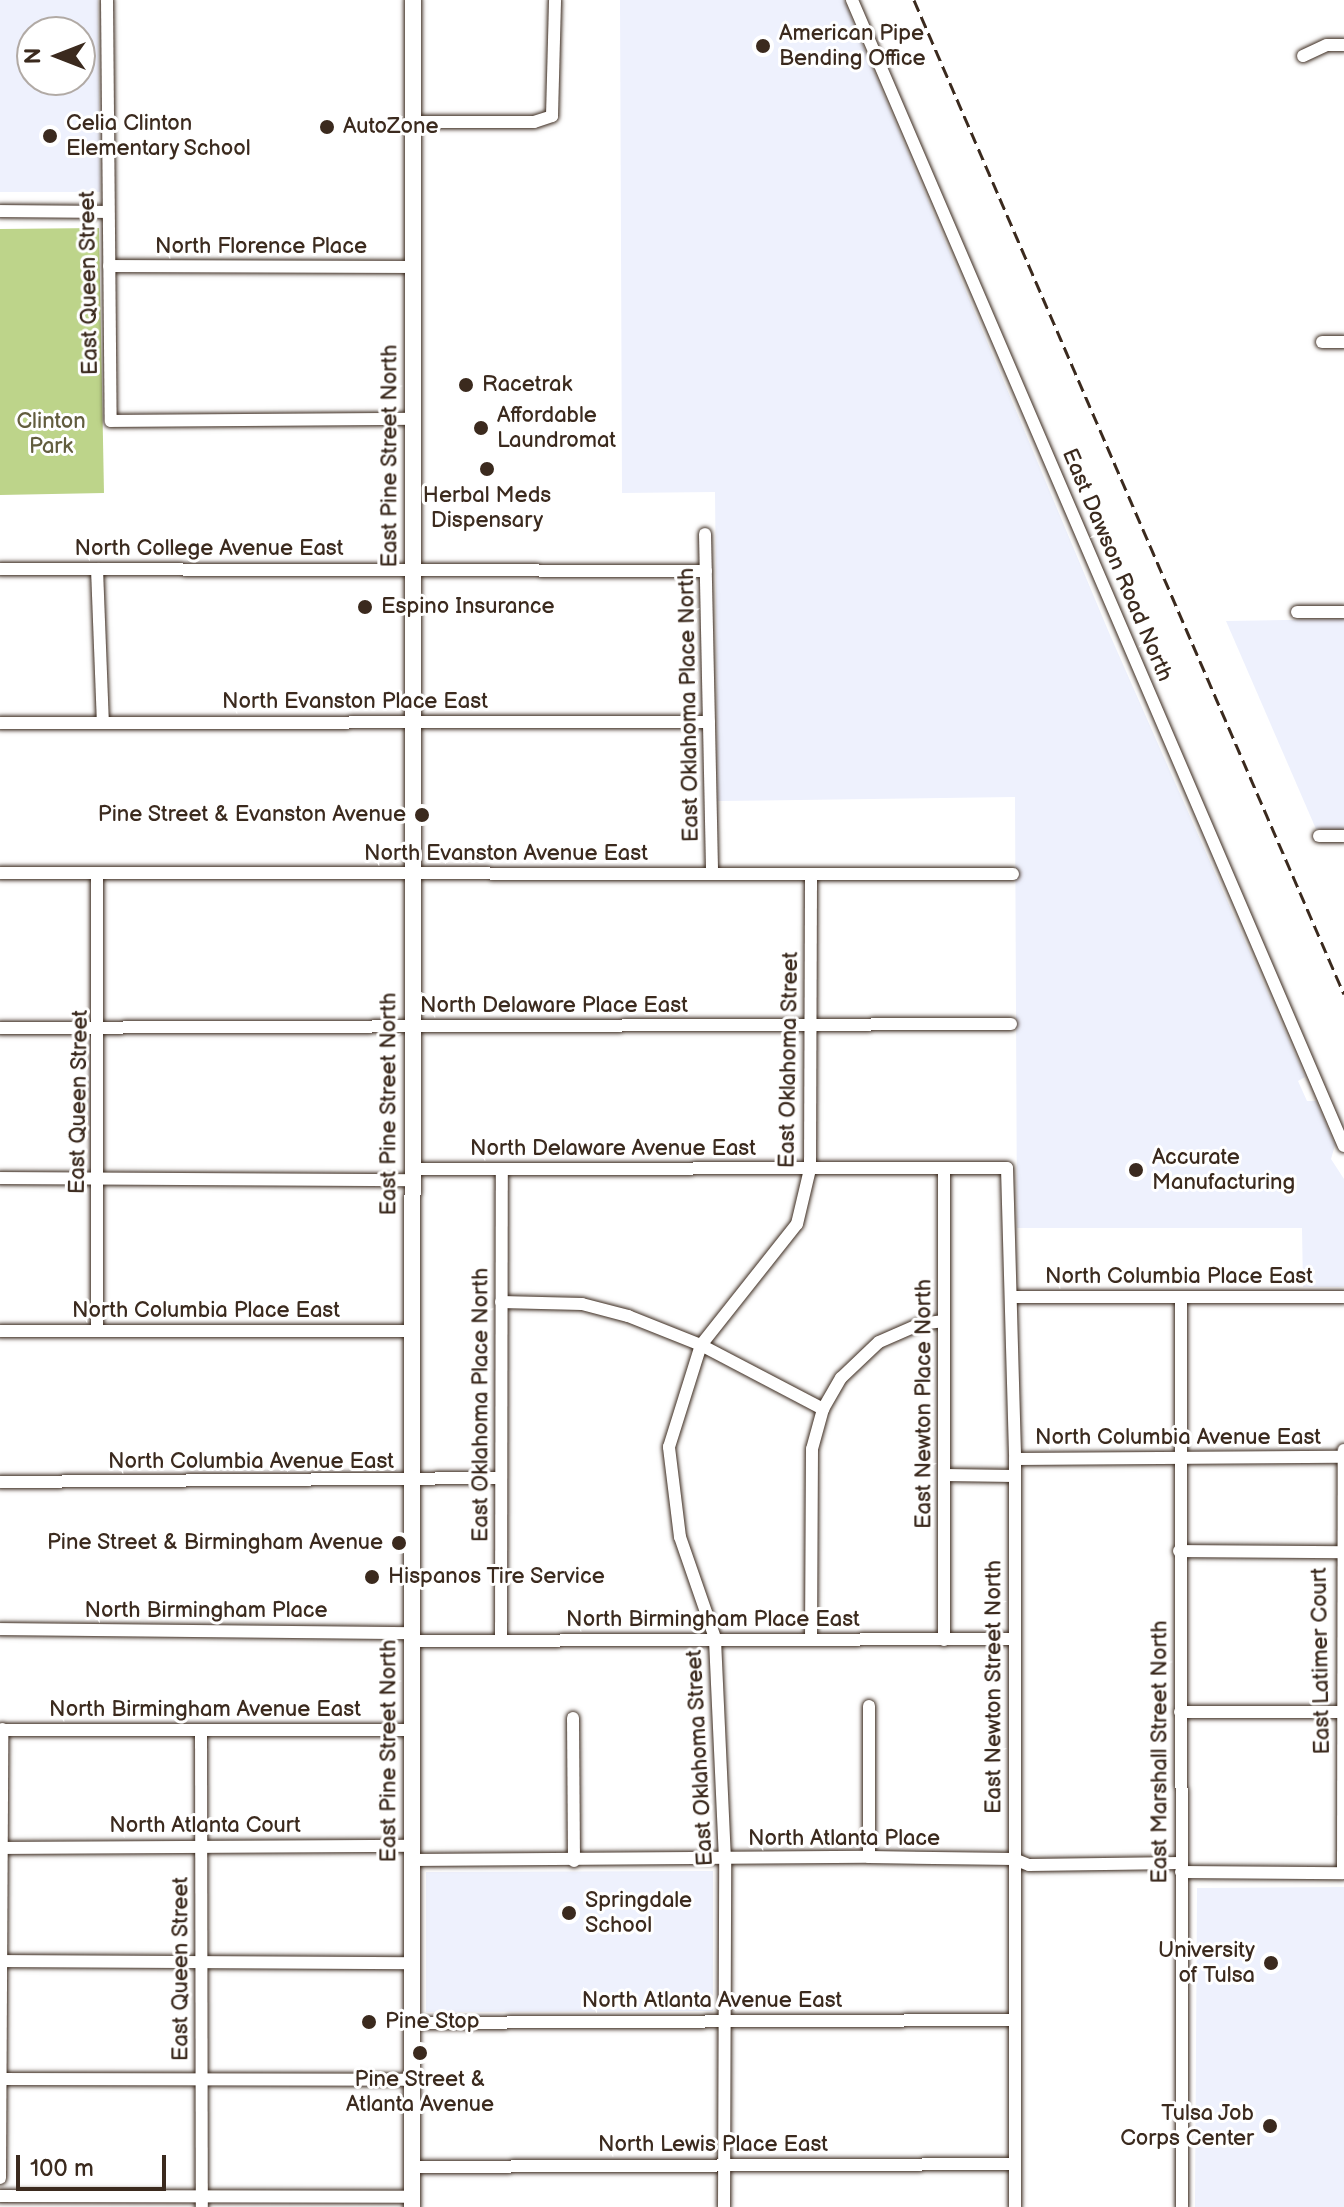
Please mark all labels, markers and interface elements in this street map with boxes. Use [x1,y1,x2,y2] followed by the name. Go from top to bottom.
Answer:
[16,16,96,96] north arrow
[779,20,925,72] place label: American Pipe Bending Office
[754,37,772,55] marker: American Pipe Bending Office
[20,48,47,64] text: N
[66,110,252,162] place label: Celia Clinton Elementary School
[343,114,439,140] place label: AutoZone
[318,118,336,136] marker: AutoZone
[41,127,59,145] marker: Celia Clinton Elementary School
[74,190,104,376] street label: East Queen Street
[155,234,367,260] street label: North Florence Place
[377,344,403,568] street label: East Pine Street North
[482,372,572,398] place label: Racetrak
[457,376,475,394] marker: Racetrak
[497,402,616,454] place label: Affordable Laundromat
[16,408,86,460] park label: Clinton Park
[472,419,490,437] marker: Affordable Laundromat
[1056,445,1178,685] street label: East Dawson Road North
[478,460,496,478] marker: Herbal Meds Dispensary
[423,482,551,534] place label: Herbal Meds Dispensary
[74,536,344,562] street label: North College Avenue East
[673,568,705,842] street label: East Oklahoma Place North
[381,594,555,620] place label: Espino Insurance
[356,598,374,616] marker: Espino Insurance
[222,689,488,715] street label: North Evanston Place East
[97,802,406,828] place label: Pine Street & Evanston Avenue
[413,806,431,824] marker: Pine Street & Evanston Avenue
[364,841,648,867] street label: North Evanston Avenue East
[774,951,804,1169] street label: East Oklahoma Street
[376,992,402,1216] street label: East Pine Street North
[420,993,688,1019] street label: North Delaware Place East
[64,1009,94,1195] street label: East Queen Street
[470,1136,756,1162] street label: North Delaware Avenue East
[1152,1144,1295,1196] place label: Accurate Manufacturing
[1127,1161,1145,1179] marker: Accurate Manufacturing
[1045,1264,1313,1290] street label: North Columbia Place East
[468,1268,494,1542] street label: East Oklahoma Place North
[911,1279,937,1529] street label: East Newton Place North
[72,1298,340,1324] street label: North Columbia Place East
[1035,1425,1321,1451] street label: North Columbia Avenue East
[108,1449,394,1475] street label: North Columbia Avenue East
[47,1530,383,1556] place label: Pine Street & Birmingham Avenue
[390,1534,408,1552] marker: Pine Street & Birmingham Avenue
[981,1560,1007,1814] street label: East Newton Street North
[388,1564,606,1590] place label: Hispanos Tire Service
[1306,1567,1336,1755] street label: East Latimer Court
[363,1568,381,1586] marker: Hispanos Tire Service
[84,1598,328,1624] street label: North Birmingham Place
[566,1607,860,1633] street label: North Birmingham Place East
[1147,1620,1173,1884] street label: East Marshall Street North
[376,1639,402,1863] street label: East Pine Street North
[681,1649,719,1867] street label: East Oklahoma Street
[49,1697,361,1723] street label: North Birmingham Avenue East
[109,1813,301,1839] street label: North Atlanta Court
[748,1826,940,1852] street label: North Atlanta Place
[168,1877,194,2061] street label: East Queen Street
[585,1887,692,1938] place label: Springdale School
[560,1904,578,1922] marker: Springdale School
[1158,1937,1255,1988] place label: University of Tulsa
[1262,1954,1280,1972] marker: University of Tulsa
[582,1988,842,2014] street label: North Atlanta Avenue East
[385,2009,480,2035] place label: Pine Stop
[360,2013,378,2031] marker: Pine Stop
[411,2044,429,2062] marker: Pine Street & Atlanta Avenue
[346,2066,494,2118] place label: Pine Street & Atlanta Avenue
[1120,2100,1254,2152] place label: Tulsa Job Corps Center
[1261,2117,1279,2135] marker: Tulsa Job Corps Center
[598,2132,828,2158] street label: North Lewis Place East
[20,2139,170,2189] scale bar
[30,2154,94,2183] text: 100 m

